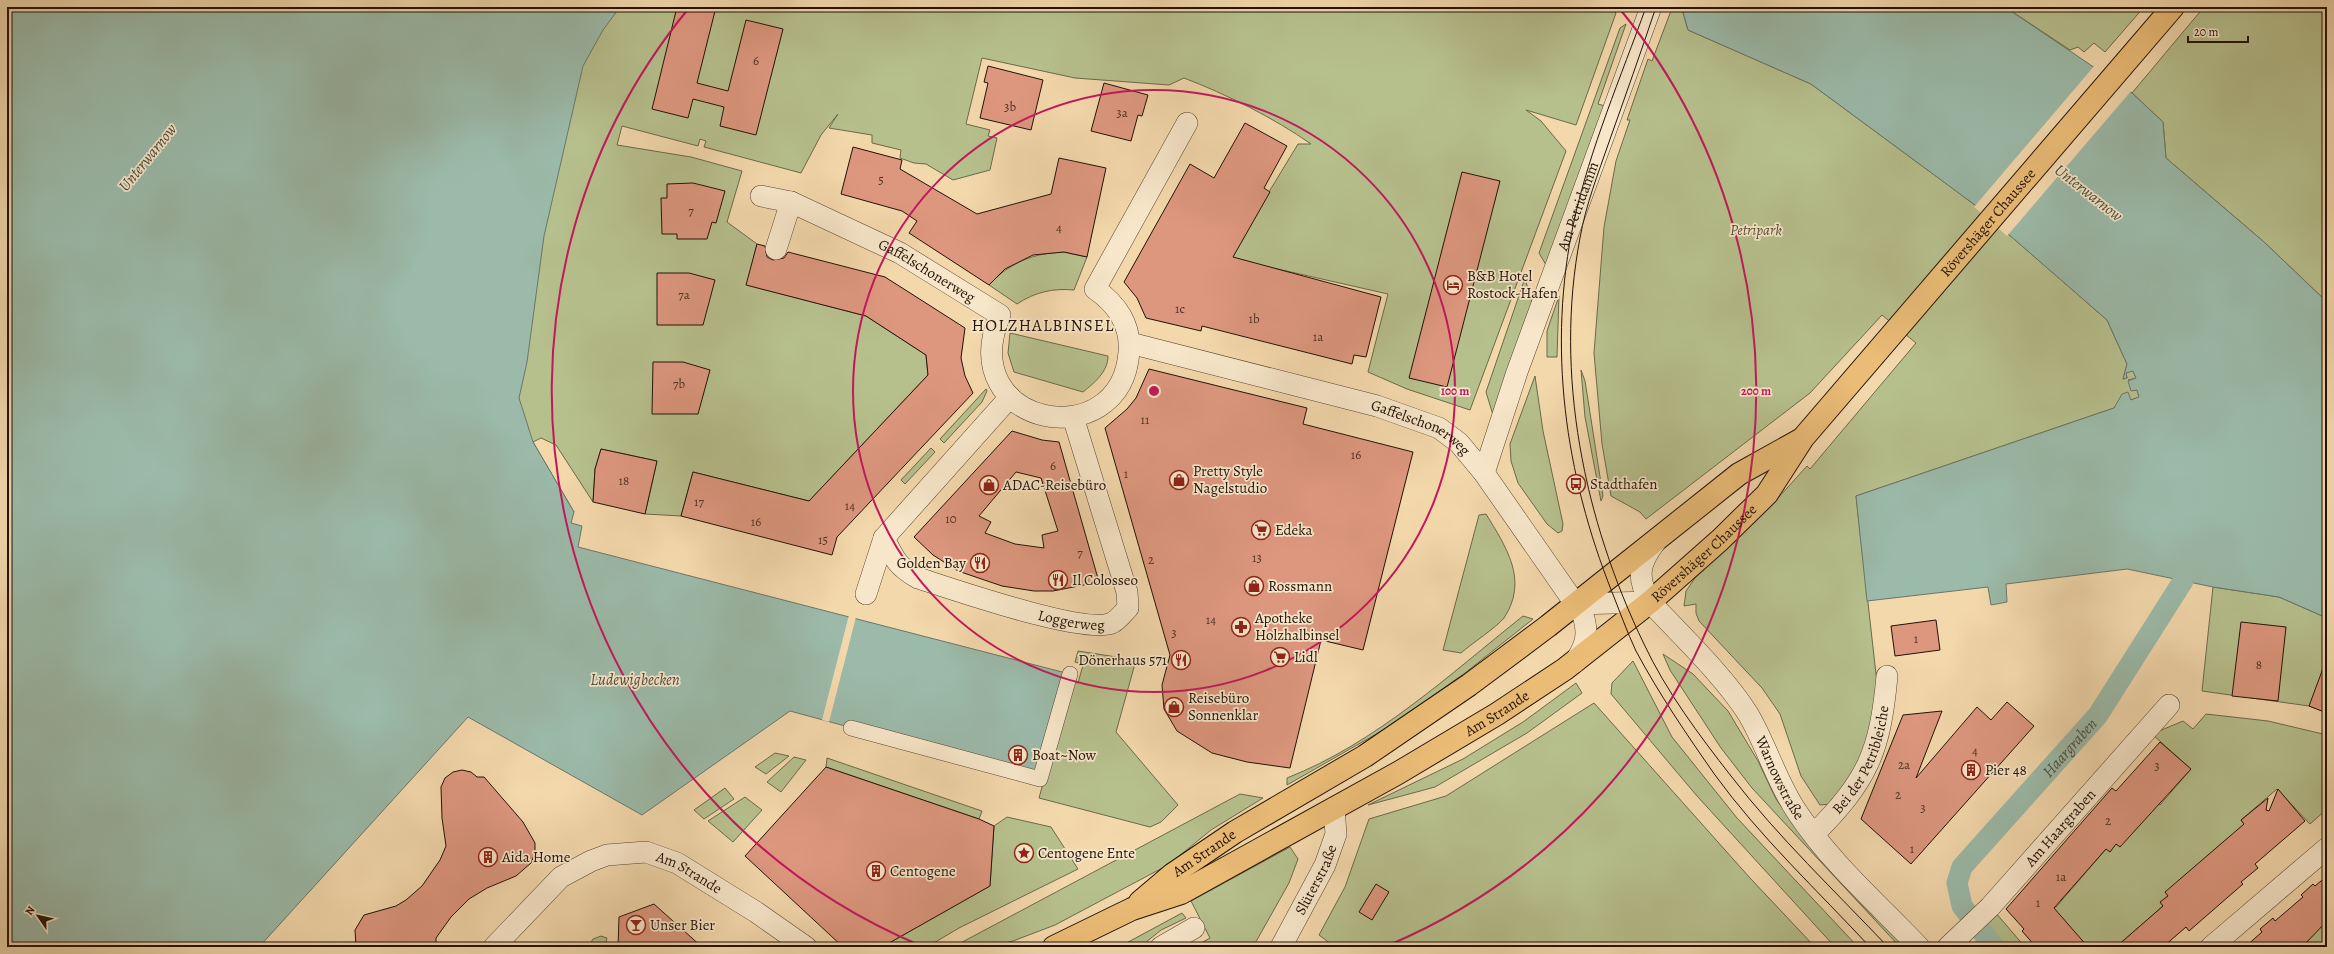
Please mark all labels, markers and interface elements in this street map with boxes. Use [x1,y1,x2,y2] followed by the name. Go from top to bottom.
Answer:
[2188,18,2248,44] scale bar
[2194,24,2218,40] text: 20 m
[753,52,759,69] house number: 6
[1004,98,1016,115] house number: 3b
[1116,104,1128,121] house number: 3a
[114,119,182,196] water label: Unterwarnow
[1552,158,1604,254] street label: Am Petridamm
[2050,159,2128,227] water label: Unterwarnow
[1936,164,2040,281] street label: Rövershäger Chaussee
[878,171,884,188] house number: 5
[688,202,694,219] house number: 7
[1056,219,1062,236] house number: 4
[1730,220,1782,240] park label: Petripark
[875,234,980,308] street label: Gaffelschonerweg
[1467,266,1558,303] place label: B&B Hotel Rostock-Hafen
[1442,274,1464,296] hotel icon: B&B Hotel Rostock-Hafen
[678,286,690,303] house number: 7a
[1175,300,1185,317] house number: 1c
[1248,310,1260,327] house number: 1b
[972,314,1114,337] district label: HOLZHALBINSEL
[1313,328,1323,345] house number: 1a
[673,375,685,392] house number: 7b
[1441,383,1469,399] text: 100 m
[1741,383,1771,399] text: 200 m
[1147,384,1161,398] centre of rings
[1369,395,1475,460] street label: Gaffelschonerweg
[1141,411,1150,428] house number: 11
[1351,446,1361,463] house number: 16
[1050,457,1056,474] house number: 6
[1193,461,1267,498] place label: Pretty Style Nagelstudio
[1124,465,1129,482] house number: 1
[1168,469,1190,491] shop icon: Pretty Style Nagelstudio
[619,472,629,489] house number: 18
[1565,473,1587,495] bus stop icon: Stadthafen
[978,474,1000,496] shop icon: ADAC-Reisebüro
[1590,474,1658,494] place label: Stadthafen
[1002,475,1106,495] place label: ADAC-Reisebüro
[694,493,704,510] house number: 17
[845,497,855,514] house number: 14
[1647,499,1761,607] street label: Rövershäger Chaussee
[945,510,957,527] house number: 10
[751,513,761,530] house number: 16
[1250,519,1272,541] supermarket icon: Edeka
[1275,520,1312,540] place label: Edeka
[818,531,828,548] house number: 15
[1077,544,1083,561] house number: 7
[1252,549,1262,566] house number: 13
[1148,551,1154,568] house number: 2
[969,552,991,574] restaurant icon: Golden Bay
[897,553,966,573] place label: Golden Bay
[1047,569,1069,591] restaurant icon: Il Colosseo
[1072,570,1138,590] place label: Il Colosseo
[1243,575,1265,597] shop icon: Rossmann
[1268,576,1332,596] place label: Rossmann
[1036,605,1105,635] street label: Loggerweg
[1254,608,1340,645] place label: Apotheke Holzhalbinsel
[1206,611,1216,628] house number: 14
[1230,616,1252,638] pharmacy icon: Apotheke Holzhalbinsel
[1171,624,1177,641] house number: 3
[1914,630,1919,647] house number: 1
[1269,646,1291,668] supermarket icon: Lidl
[1294,647,1318,667] place label: Lidl
[1170,649,1192,671] restaurant icon: Dönerhaus 571
[1078,650,1167,670] place label: Dönerhaus 571
[2256,656,2262,673] house number: 8
[590,669,680,691] water label: Ludewigbecken
[1460,685,1533,741] street label: Am Strande
[1188,688,1259,725] place label: Reisebüro Sonnenklar
[1163,696,1185,718] shop icon: Reisebüro Sonnenklar
[1828,704,1894,818] street label: Bei der Petribleiche
[2038,714,2102,782] water label: Haargraben
[1751,732,1809,824] street label: Warnowstraße
[1972,742,1978,759] house number: 4
[1007,744,1029,766] building icon: Boat~Now
[1032,745,1097,765] place label: Boat~Now
[1898,756,1910,773] house number: 2a
[2154,757,2160,774] house number: 3
[1960,759,1982,781] building icon: Pier 48
[1985,760,2027,780] place label: Pier 48
[2020,785,2100,872] street label: Am Haargraben
[1895,786,1901,803] house number: 2
[1920,799,1926,816] house number: 3
[2105,812,2111,829] house number: 2
[1168,824,1240,882] street label: Am Strande
[1910,840,1915,857] house number: 1
[1013,842,1035,864] place icon: Centogene Ente
[1290,842,1342,918] street label: Slüterstraße
[1038,843,1135,863] place label: Centogene Ente
[477,846,499,868] building icon: Aida Home
[653,846,726,899] street label: Am Strande
[501,847,571,867] place label: Aida Home
[865,860,887,882] building icon: Centogene
[890,861,956,881] place label: Centogene
[2056,868,2066,885] house number: 1a
[2036,894,2041,911] house number: 1
[18,896,58,936] north arrow
[22,903,39,918] text: N
[625,914,647,936] bar icon: Unser Bier
[650,915,715,935] place label: Unser Bier

